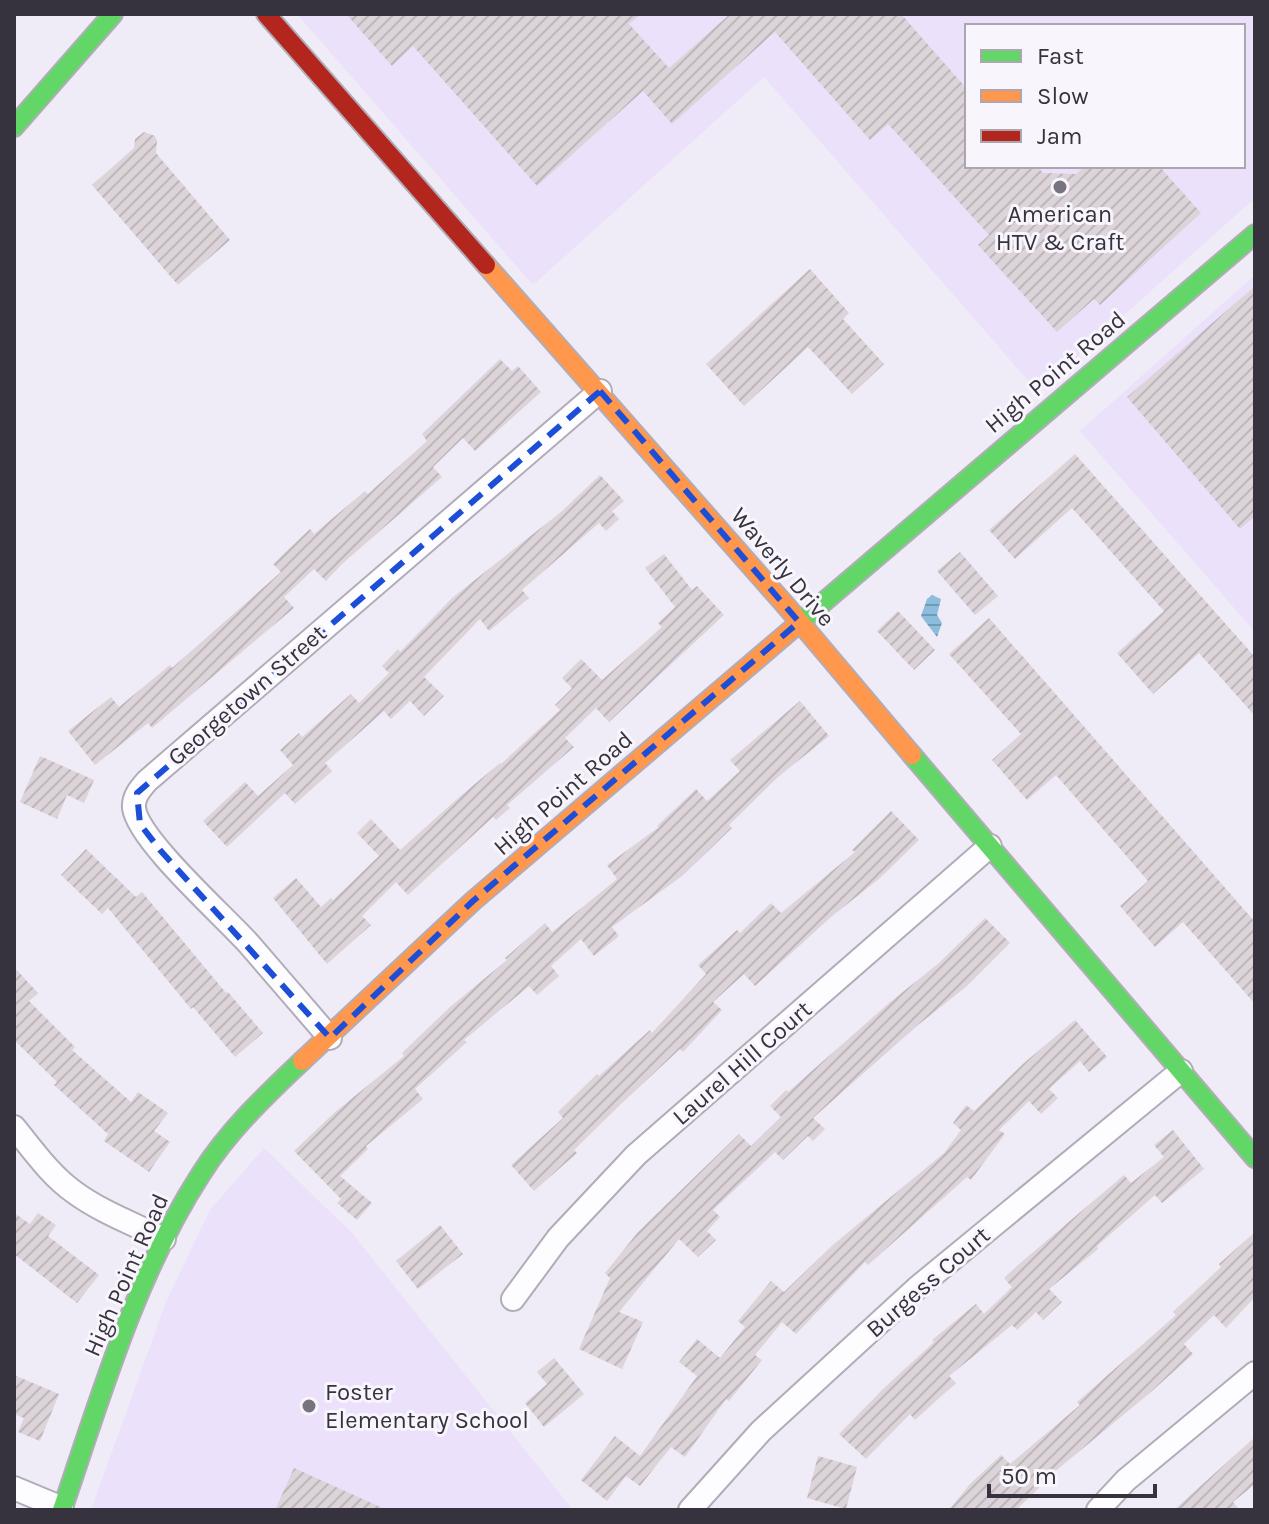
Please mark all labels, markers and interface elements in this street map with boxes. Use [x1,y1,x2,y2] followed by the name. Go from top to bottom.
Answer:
[965,24,1245,168] legend
[1037,42,1084,70] text: Fast
[1037,82,1089,110] text: Slow
[1037,122,1082,150] text: Jam
[1051,178,1069,196] marker: American HTV & Craft
[996,200,1124,256] place label: American HTV & Craft
[979,305,1131,439] street label: High Point Road
[725,502,841,632] street label: Waverly Drive
[162,619,332,771] street label: Georgetown Street
[488,725,638,861] street label: High Point Road
[667,995,817,1131] street label: Laurel Hill Court
[78,1189,174,1361] street label: High Point Road
[860,1221,996,1343] street label: Burgess Court
[325,1378,529,1434] place label: Foster Elementary School
[300,1397,318,1415] marker: Foster Elementary School
[989,1448,1155,1498] scale bar
[1001,1462,1057,1490] text: 50 m

